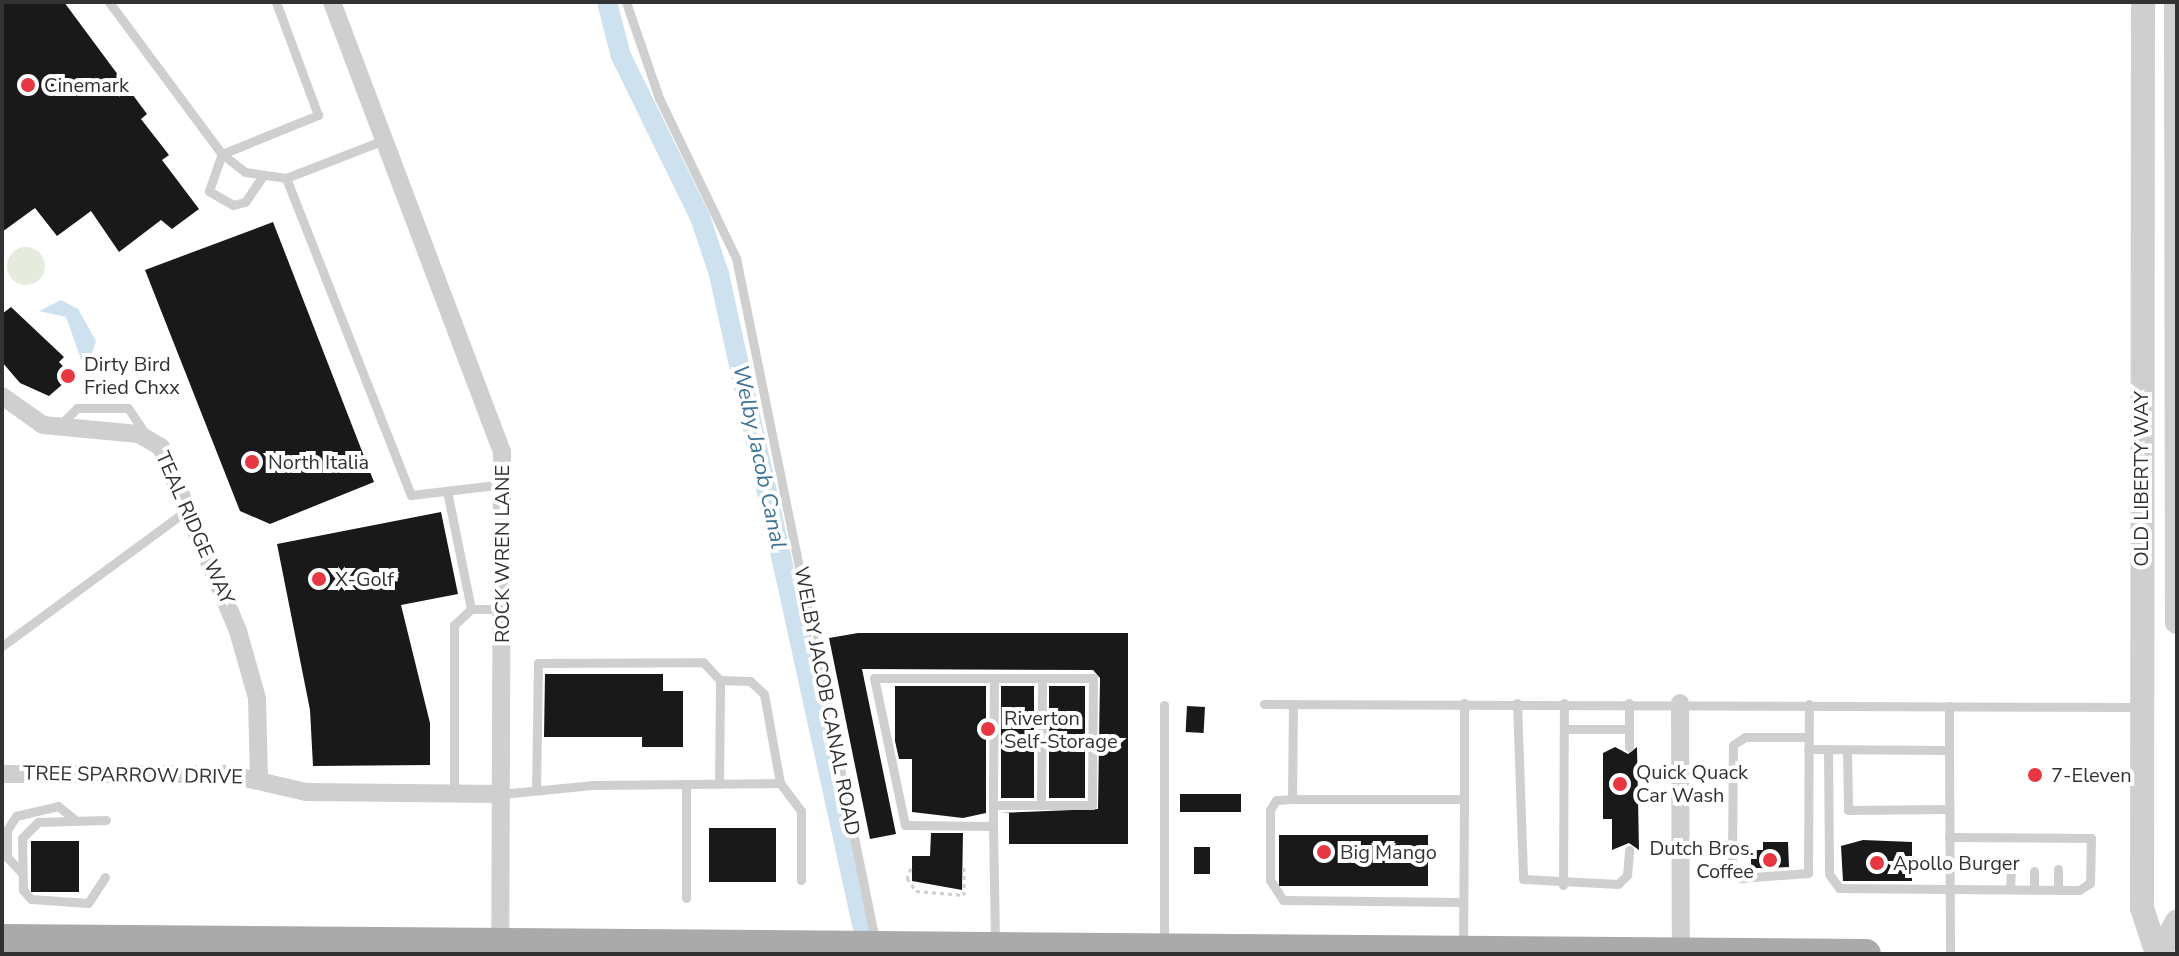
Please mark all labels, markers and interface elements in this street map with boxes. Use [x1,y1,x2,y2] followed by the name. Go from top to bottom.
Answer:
[44,73,129,97] place label: Cinemark
[19,76,37,94] marker: Cinemark
[84,352,180,399] place label: Dirty Bird Fried Chxx
[727,363,791,551] water label: Welby Jacob Canal
[59,367,77,385] marker: Dirty Bird Fried Chxx
[2129,391,2153,567] street label: OLD LIBERTY WAY
[151,448,239,608] street label: TEAL RIDGE WAY
[268,450,369,474] place label: North Italia
[243,453,261,471] marker: North Italia
[490,465,514,643] street label: ROCK WREN LANE
[789,564,865,838] street label: WELBY JACOB CANAL ROAD
[335,567,394,591] place label: X-Golf
[310,570,328,588] marker: X-Golf
[1004,706,1118,753] place label: Riverton Self-Storage
[979,720,997,738] marker: Riverton Self-Storage
[1636,760,1748,807] place label: Quick Quack Car Wash
[23,761,243,789] street label: TREE SPARROW DRIVE
[2051,763,2132,787] place label: 7-Eleven
[2026,766,2044,784] marker: 7-Eleven
[1611,775,1629,793] marker: Quick Quack Car Wash
[1650,836,1754,883] place label: Dutch Bros. Coffee
[1340,840,1437,864] place label: Big Mango
[1315,843,1333,861] marker: Big Mango
[1761,851,1779,869] marker: Dutch Bros. Coffee
[1893,851,2020,875] place label: Apollo Burger
[1868,854,1886,872] marker: Apollo Burger

